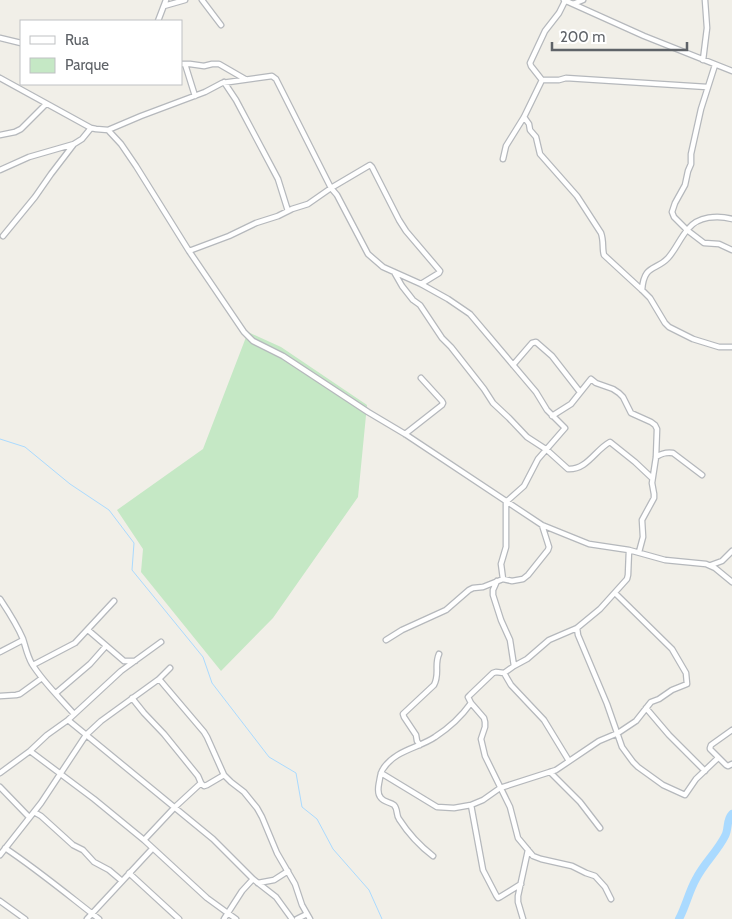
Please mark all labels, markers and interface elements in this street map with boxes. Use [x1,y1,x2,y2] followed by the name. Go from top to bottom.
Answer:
[20,20,182,85] legend
[552,20,687,52] scale bar
[560,28,605,46] text: 200 m
[65,31,90,49] text: Rua
[65,56,109,74] text: Parque

